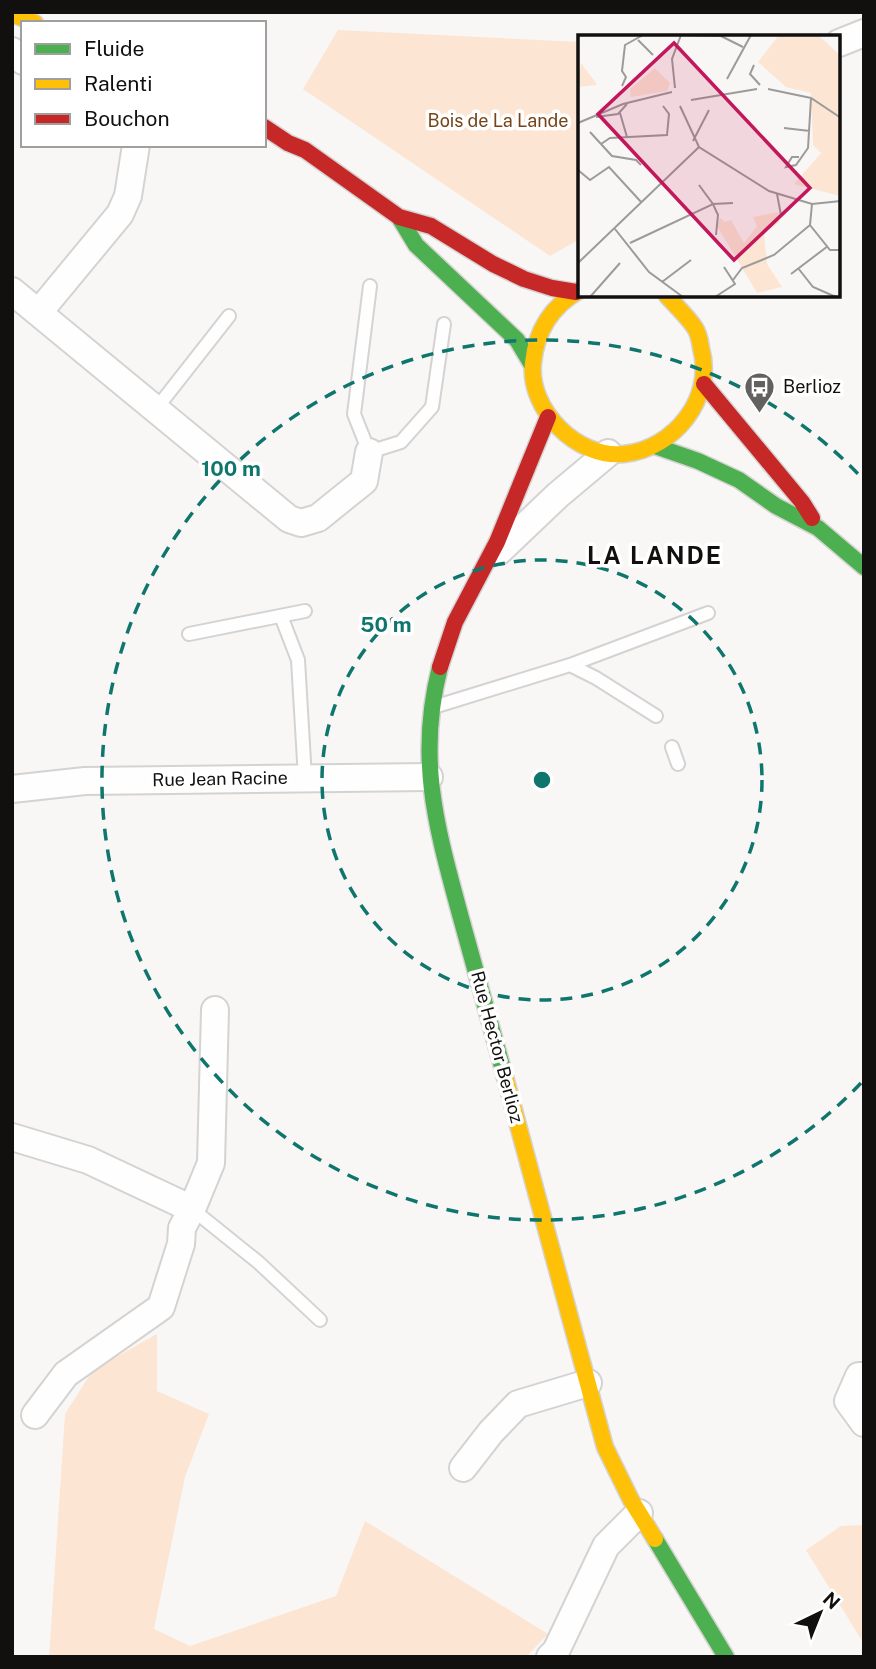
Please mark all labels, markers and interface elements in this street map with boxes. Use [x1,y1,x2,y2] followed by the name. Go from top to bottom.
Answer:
[21,21,266,147] legend
[578,35,841,298] inset map
[84,36,144,61] text: Fluide
[84,71,152,96] text: Ralenti
[84,106,170,131] text: Bouchon
[428,110,568,131] park label: Bois de La Lande
[743,370,777,414] bus stop icon: Berlioz
[783,376,841,397] place label: Berlioz
[201,456,261,481] text: 100 m
[587,541,723,569] district label: LA LANDE
[360,612,412,637] text: 50 m
[152,767,288,790] street label: Rue Jean Racine
[530,768,554,792] centre of rings
[467,969,528,1125] street label: Rue Hector Berlioz
[785,1578,855,1648] north arrow
[819,1587,845,1614] text: N

